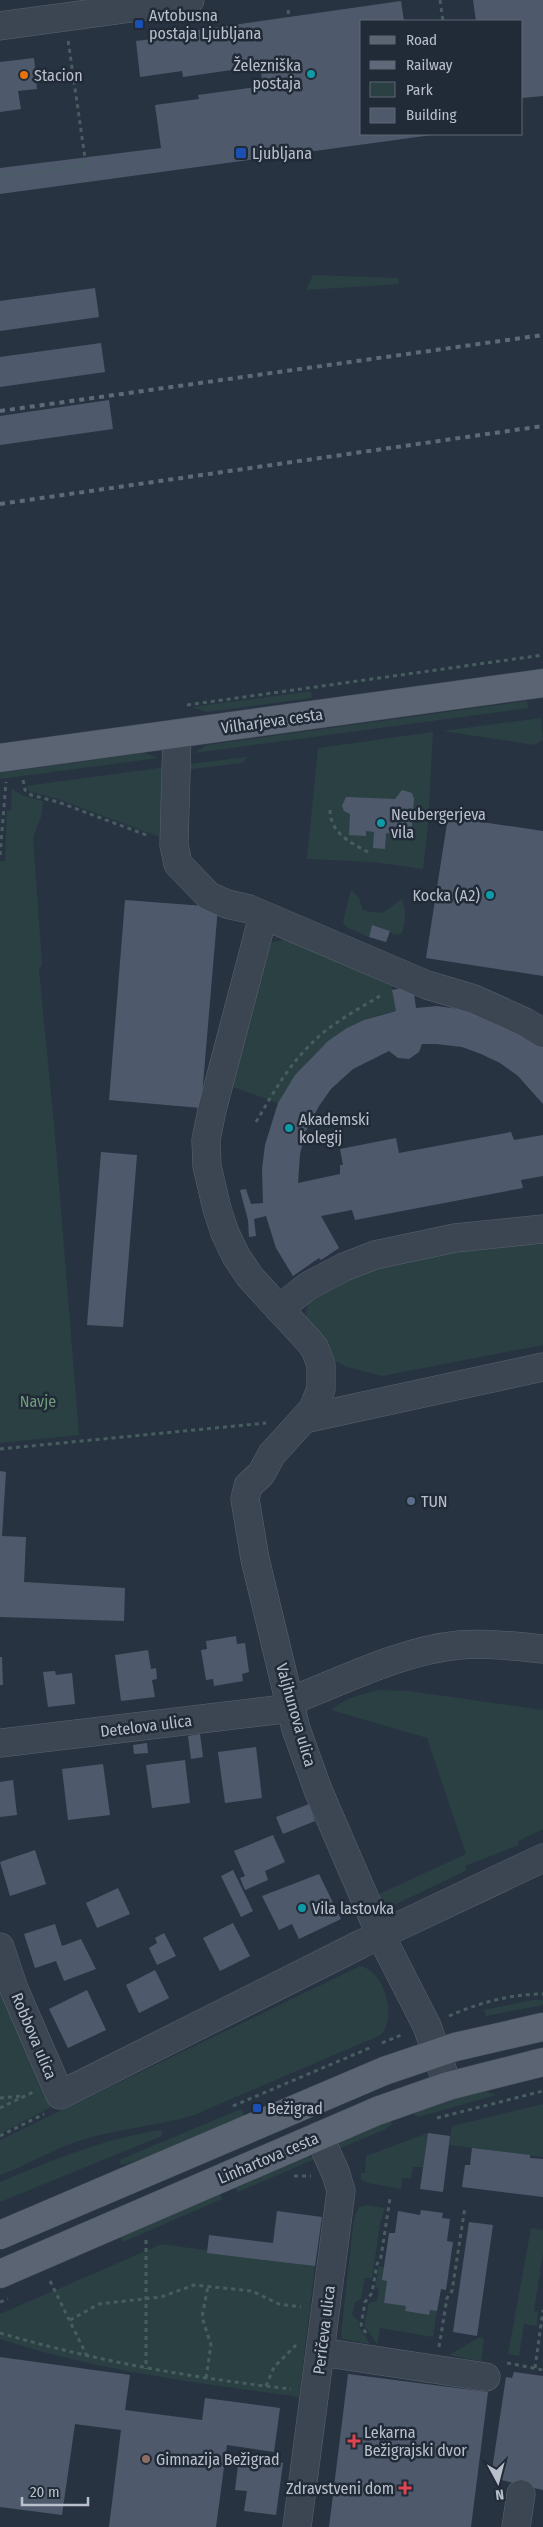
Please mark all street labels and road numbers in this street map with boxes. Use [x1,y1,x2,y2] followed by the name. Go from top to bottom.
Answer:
[220,704,324,738] street label: Vilharjeva cesta
[272,1661,320,1769] street label: Valjhunova ulica
[99,1711,193,1741] street label: Detelova ulica
[7,1990,61,2082] street label: Robbova ulica
[215,2128,321,2188] street label: Linhartova cesta
[309,2284,339,2376] street label: Peričeva ulica

